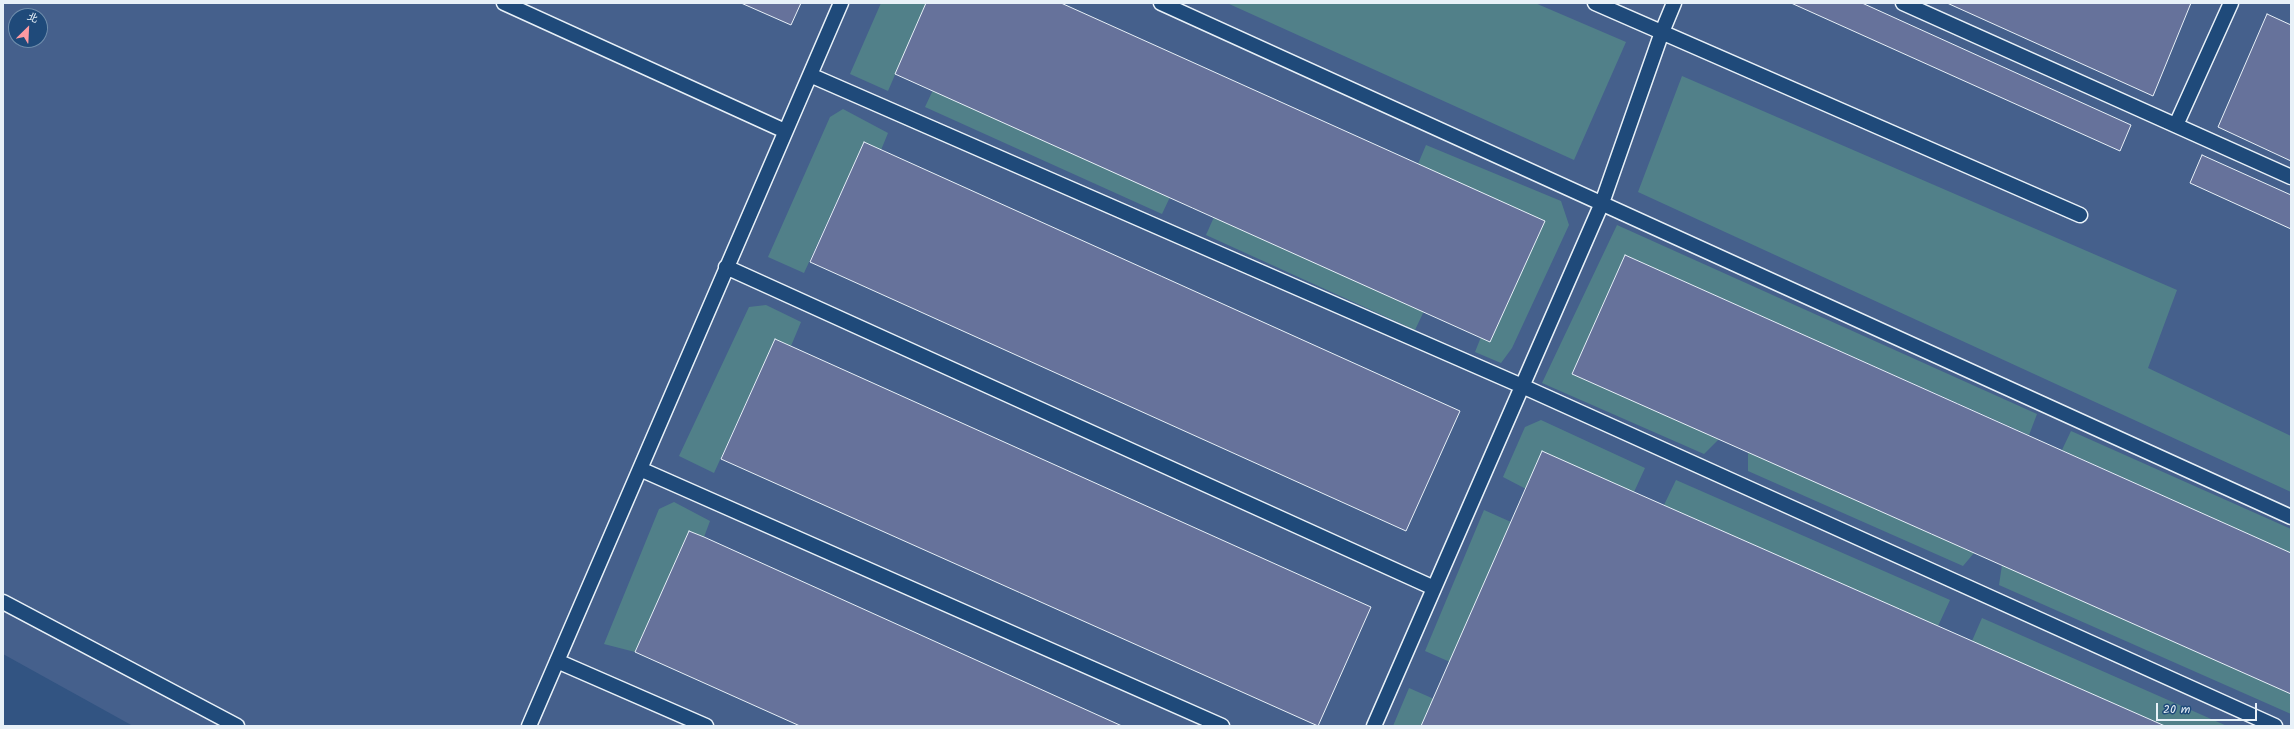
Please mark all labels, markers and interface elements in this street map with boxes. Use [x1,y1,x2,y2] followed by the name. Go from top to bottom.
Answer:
[24,7,41,28] text: 北
[8,8,48,48] north arrow
[2158,695,2259,721] scale bar
[2163,700,2190,719] text: 20 m

